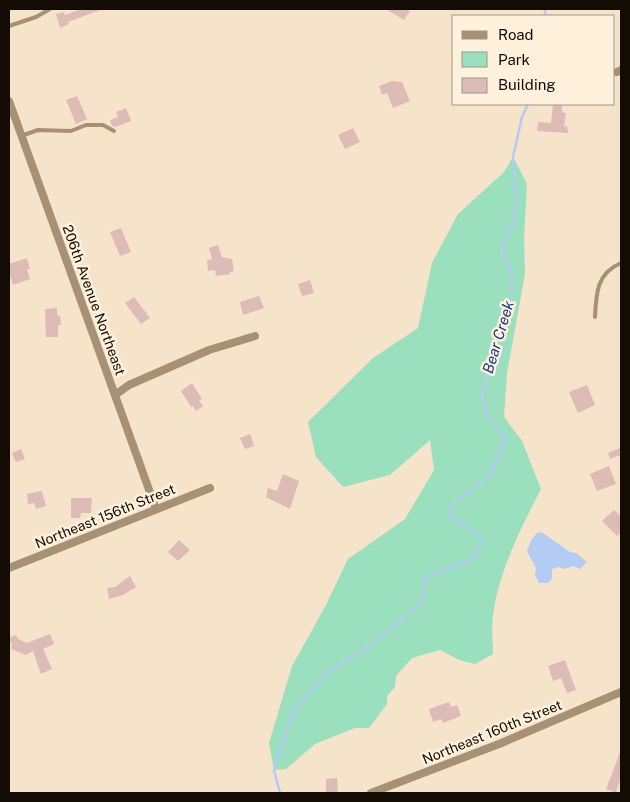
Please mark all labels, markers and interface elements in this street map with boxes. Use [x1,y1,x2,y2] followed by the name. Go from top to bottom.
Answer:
[452,15,615,105] legend
[498,26,534,43] text: Road
[498,51,530,68] text: Park
[498,76,556,93] text: Building
[59,223,129,377] street label: 206th Avenue Northeast
[479,298,517,375] water label: Bear Creek
[33,481,177,551] street label: Northeast 156th Street
[420,697,564,767] street label: Northeast 160th Street

